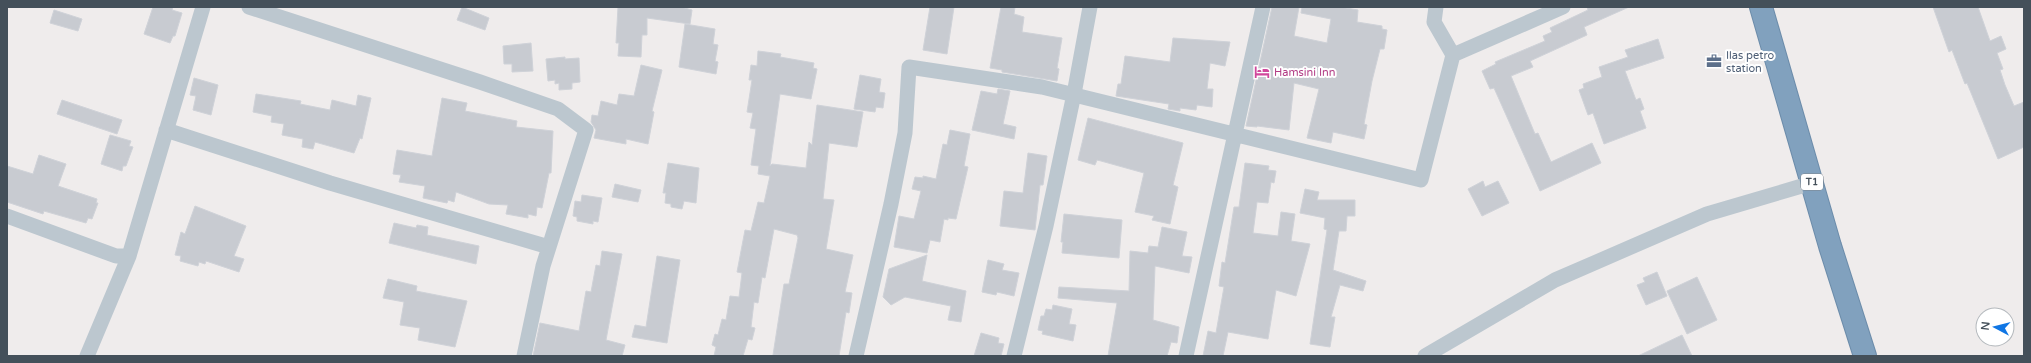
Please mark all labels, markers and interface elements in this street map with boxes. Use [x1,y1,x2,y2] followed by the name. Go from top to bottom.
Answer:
[1726,49,1775,75] place label: Ilas petro station
[1705,52,1723,70] office icon: Ilas petro station
[1253,63,1271,81] hotel icon: Hamsini Inn
[1274,66,1335,79] place label: Hamsini Inn
[1801,174,1823,190] road number: T1
[1975,307,2015,347] north arrow
[1979,321,1993,331] text: N

